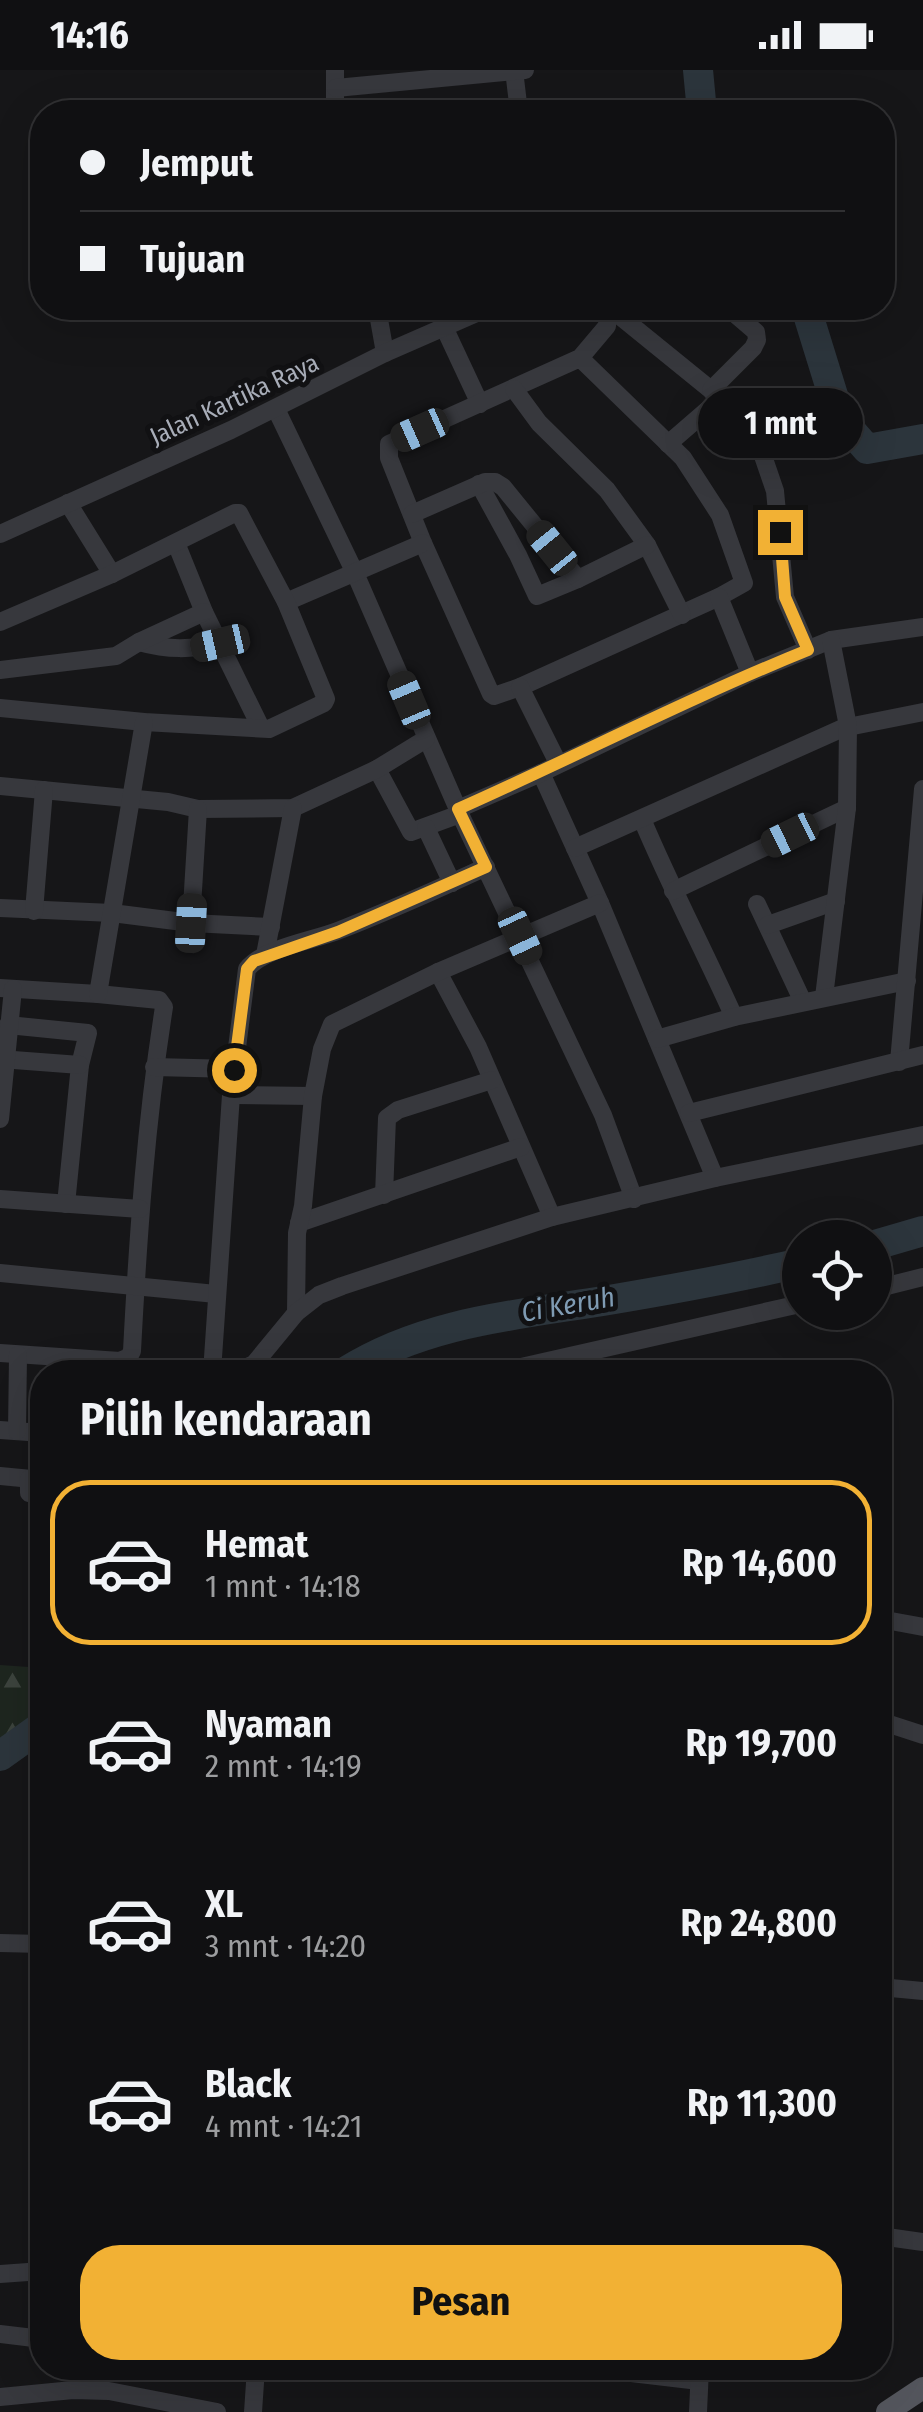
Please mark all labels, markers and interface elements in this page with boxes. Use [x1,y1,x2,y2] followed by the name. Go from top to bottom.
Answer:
[50,12,129,58] text: 14:16
[140,140,253,186] text: Jemput
[140,236,245,282] text: Tujuan
[145,348,324,452] street label: Jalan Kartika Raya
[698,387,862,457] callout: 1 mnt
[386,404,454,456] car
[744,404,817,442] text: 1 mnt
[758,510,803,555] route end
[521,515,583,581] car
[187,622,253,664] car
[383,667,435,733] car
[756,808,824,862] car
[174,892,208,954] car
[494,902,546,970] car
[212,1048,257,1093] route start
[782,1220,892,1330] map controls
[782,1220,892,1330] button: locate
[519,1280,617,1329] water label: Ci Keruh
[80,1393,372,1447] text: Pilih kendaraan
[85,1518,175,1608] icon: car
[205,1521,308,1567] text: Hemat
[682,1540,837,1586] text: Rp 14,600
[205,1567,361,1605] text: 1 mnt · 14:18
[85,1698,175,1788] icon: car
[205,1701,332,1747] text: Nyaman
[685,1720,837,1766] text: Rp 19,700
[205,1747,362,1785] text: 2 mnt · 14:19
[85,1878,175,1968] icon: car
[205,1881,243,1927] text: XL
[681,1900,837,1946] text: Rp 24,800
[205,1927,366,1965] text: 3 mnt · 14:20
[85,2058,175,2148] icon: car
[205,2061,291,2107] text: Black
[687,2080,837,2126] text: Rp 11,300
[205,2107,362,2145] text: 4 mnt · 14:21
[80,2245,842,2360] button: Pesan

